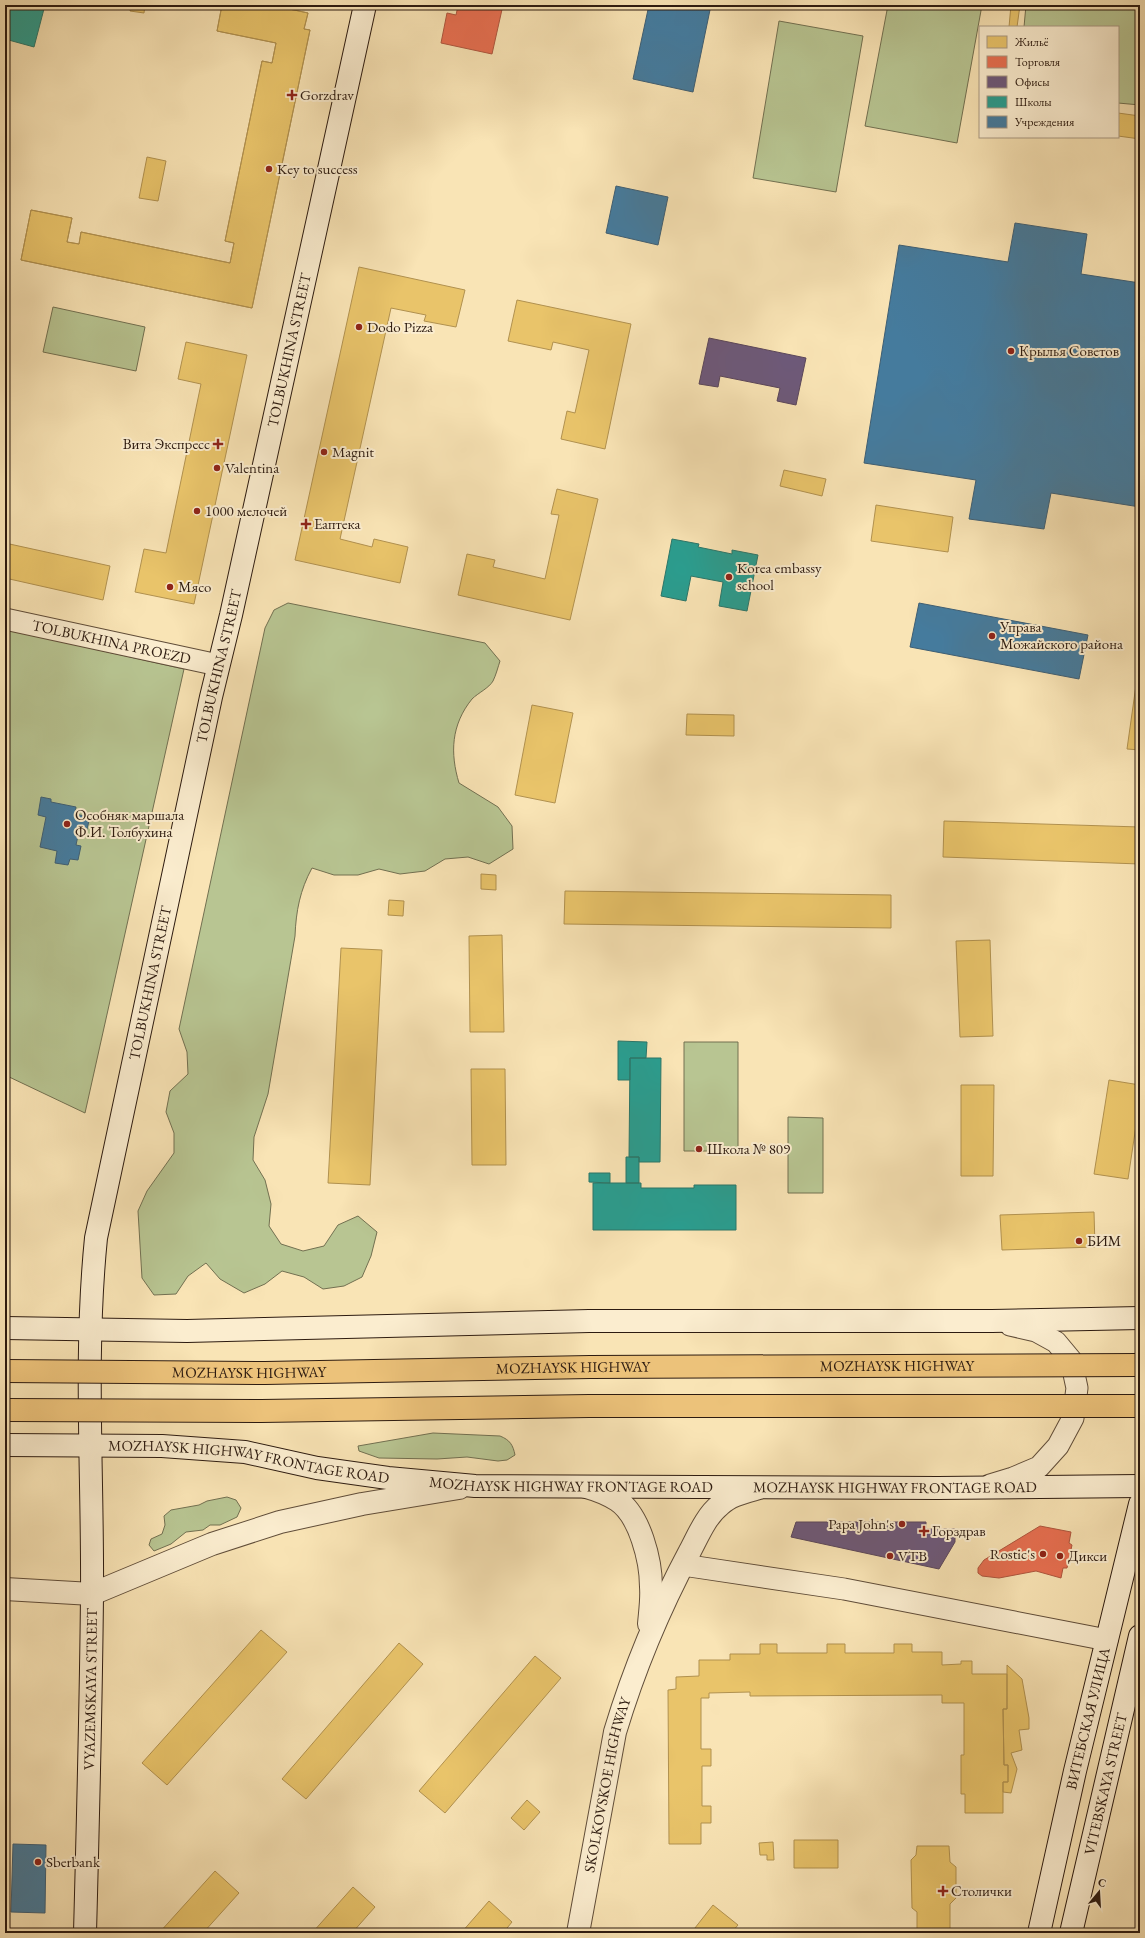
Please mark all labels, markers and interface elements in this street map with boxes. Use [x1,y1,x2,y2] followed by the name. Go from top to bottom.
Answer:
[979,26,1119,138] legend
[1014,34,1049,50] text: Жильё
[1015,54,1061,70] text: Торговля
[1015,74,1050,90] text: Офисы
[300,85,354,104] place label: Gorzdrav
[287,90,297,100] marker: Gorzdrav
[1015,94,1052,110] text: Школы
[1014,114,1075,130] text: Учреждения
[277,159,358,178] place label: Key to success
[264,164,274,174] marker: Key to success
[263,270,315,429] street label: TOLBUKHINA STREET
[367,317,433,336] place label: Dodo Pizza
[354,322,364,332] marker: Dodo Pizza
[1019,341,1119,360] place label: Крылья Советов
[1006,346,1016,356] marker: Крылья Советов
[123,434,210,453] place label: Вита Экспресс
[213,439,223,449] marker: Вита Экспресс
[332,442,374,461] place label: Magnit
[319,447,329,457] marker: Magnit
[225,458,279,477] place label: Valentina
[212,463,222,473] marker: Valentina
[205,501,287,520] place label: 1000 мелочей
[192,506,202,516] marker: 1000 мелочей
[314,514,361,533] place label: Еаптека
[301,519,311,529] marker: Еаптека
[737,558,822,594] place label: Korea embassy school
[724,572,734,582] marker: Korea embassy school
[178,577,211,596] place label: Мясо
[165,582,175,592] marker: Мясо
[191,587,246,745] street label: TOLBUKHINA STREET
[31,615,193,668] street label: TOLBUKHINA PROEZD
[999,617,1123,653] place label: Управа Можайского района
[987,631,997,641] marker: Управа Можайского района
[75,805,184,841] place label: Особняк маршала Ф.И. Толбухина
[62,819,72,829] marker: Особняк маршала Ф.И. Толбухина
[124,903,176,1062] street label: TOLBUKHINA STREET
[707,1139,790,1158] place label: Школа № 809
[694,1144,704,1154] marker: Школа № 809
[1087,1231,1121,1250] place label: БИМ
[1074,1236,1084,1246] marker: БИМ
[820,1356,976,1375] street label: MOZHAYSK HIGHWAY
[496,1357,652,1378] street label: MOZHAYSK HIGHWAY
[172,1362,328,1382] street label: MOZHAYSK HIGHWAY
[108,1436,391,1487] street label: MOZHAYSK HIGHWAY FRONTAGE ROAD
[428,1472,713,1496] street label: MOZHAYSK HIGHWAY FRONTAGE ROAD
[753,1477,1037,1497] street label: MOZHAYSK HIGHWAY FRONTAGE ROAD
[828,1514,894,1533] place label: Papa John's
[897,1519,907,1529] marker: Papa John's
[932,1521,986,1540] place label: Горздрав
[919,1526,929,1536] marker: Горздрав
[990,1544,1035,1563] place label: Rostic's
[898,1546,927,1565] place label: VTB
[1068,1546,1107,1565] place label: Дикси
[1038,1549,1048,1559] marker: Rostic's
[885,1551,895,1561] marker: VTB
[1055,1551,1065,1561] marker: Дикси
[79,1607,101,1770] street label: VYAZEMSKAYA STREET
[1061,1645,1114,1791] street label: ВИТЕБСКАЯ УЛИЦА
[579,1693,635,1874] street label: SKOLKOVSKOE HIGHWAY
[1079,1710,1131,1857] street label: VITEBSKAYA STREET
[46,1852,101,1871] place label: Sberbank
[33,1857,43,1867] marker: Sberbank
[1079,1872,1119,1912] north arrow
[1096,1875,1108,1890] text: С
[951,1881,1012,1900] place label: Столички
[938,1886,948,1896] marker: Столички

